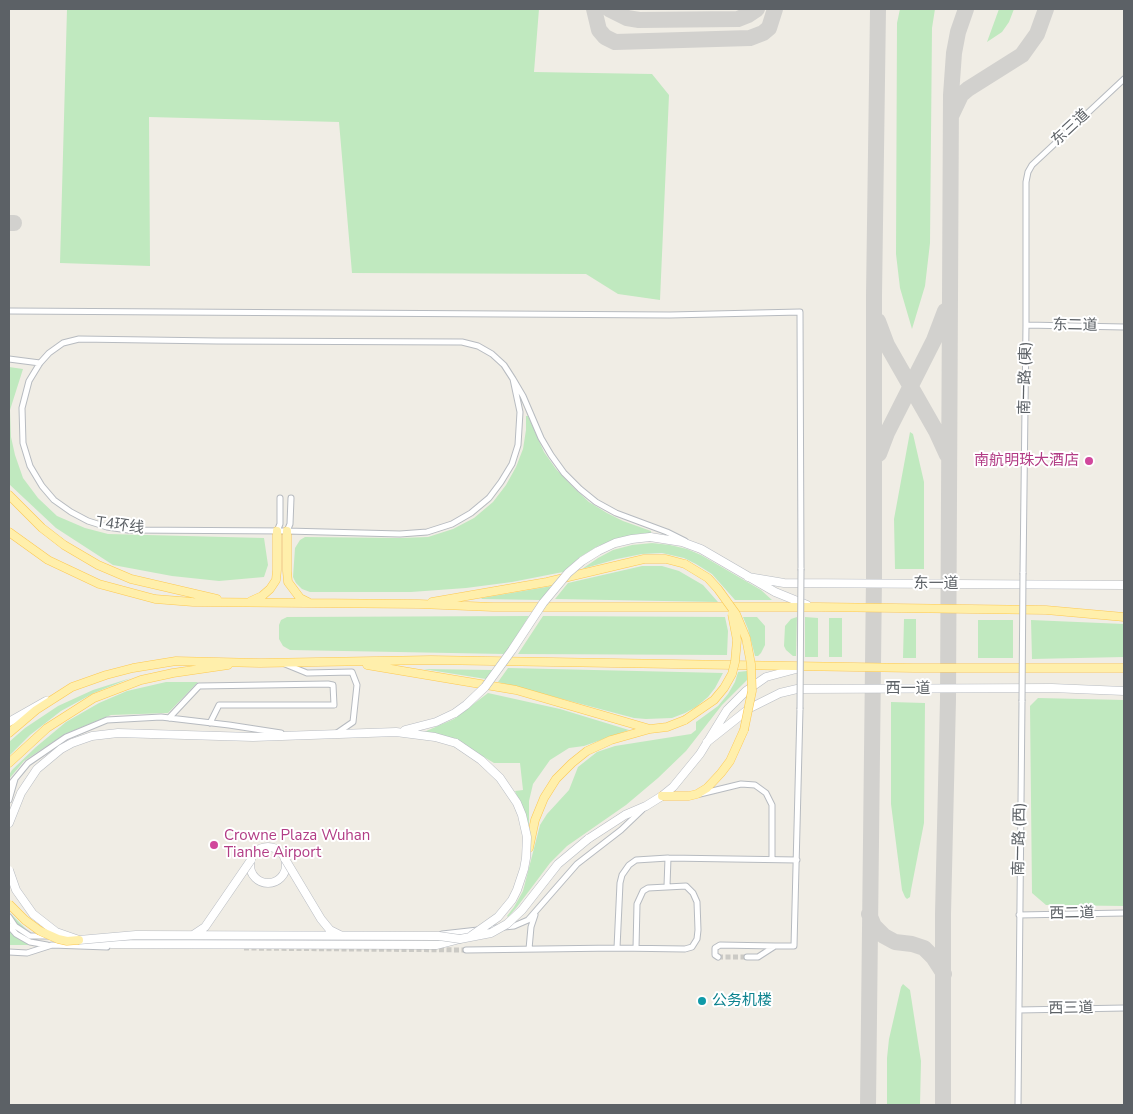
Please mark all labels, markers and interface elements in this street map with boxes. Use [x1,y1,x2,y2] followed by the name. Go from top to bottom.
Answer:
[1048,106,1094,150] street label: 东三道
[1052,317,1098,335] street label: 东二道
[1016,341,1036,415] street label: 南一路 (東)
[974,452,1079,470] place label: 南航明珠大酒店
[1083,455,1095,467] marker: 南航明珠大酒店
[95,514,145,538] street label: T4环线
[914,575,958,593] street label: 东一道
[886,680,930,698] street label: 西一道
[1010,802,1030,876] street label: 南一路 (西)
[224,827,370,862] place label: Crowne Plaza Wuhan Tianhe Airport
[208,839,220,851] marker: Crowne Plaza Wuhan Tianhe Airport
[1049,905,1095,923] street label: 西二道
[712,992,772,1010] place label: 公务机楼
[696,995,708,1007] marker: 公务机楼
[1048,1000,1094,1018] street label: 西三道

